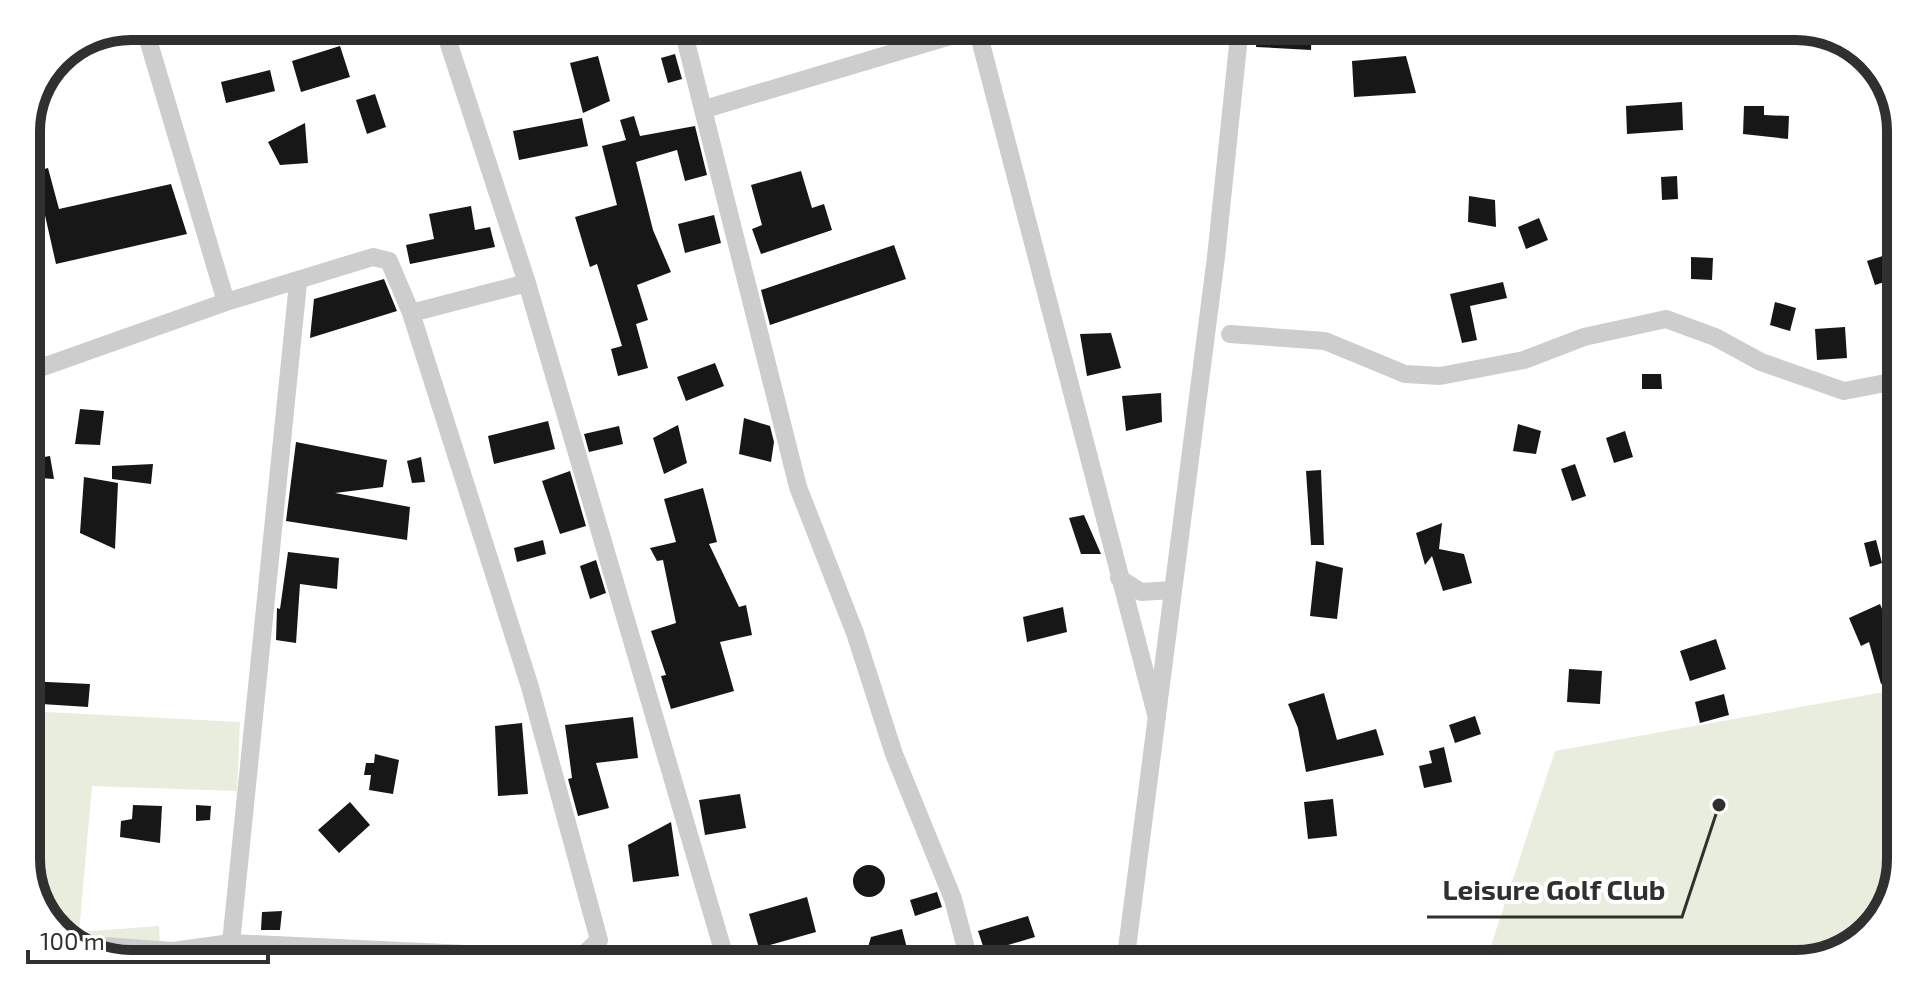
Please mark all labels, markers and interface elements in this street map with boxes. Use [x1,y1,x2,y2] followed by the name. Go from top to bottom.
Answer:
[1427,865,1682,917] callout: Leisure Golf Club
[1443,872,1665,906] text: Leisure Golf Club
[28,914,268,964] scale bar
[40,926,105,955] text: 100 m

